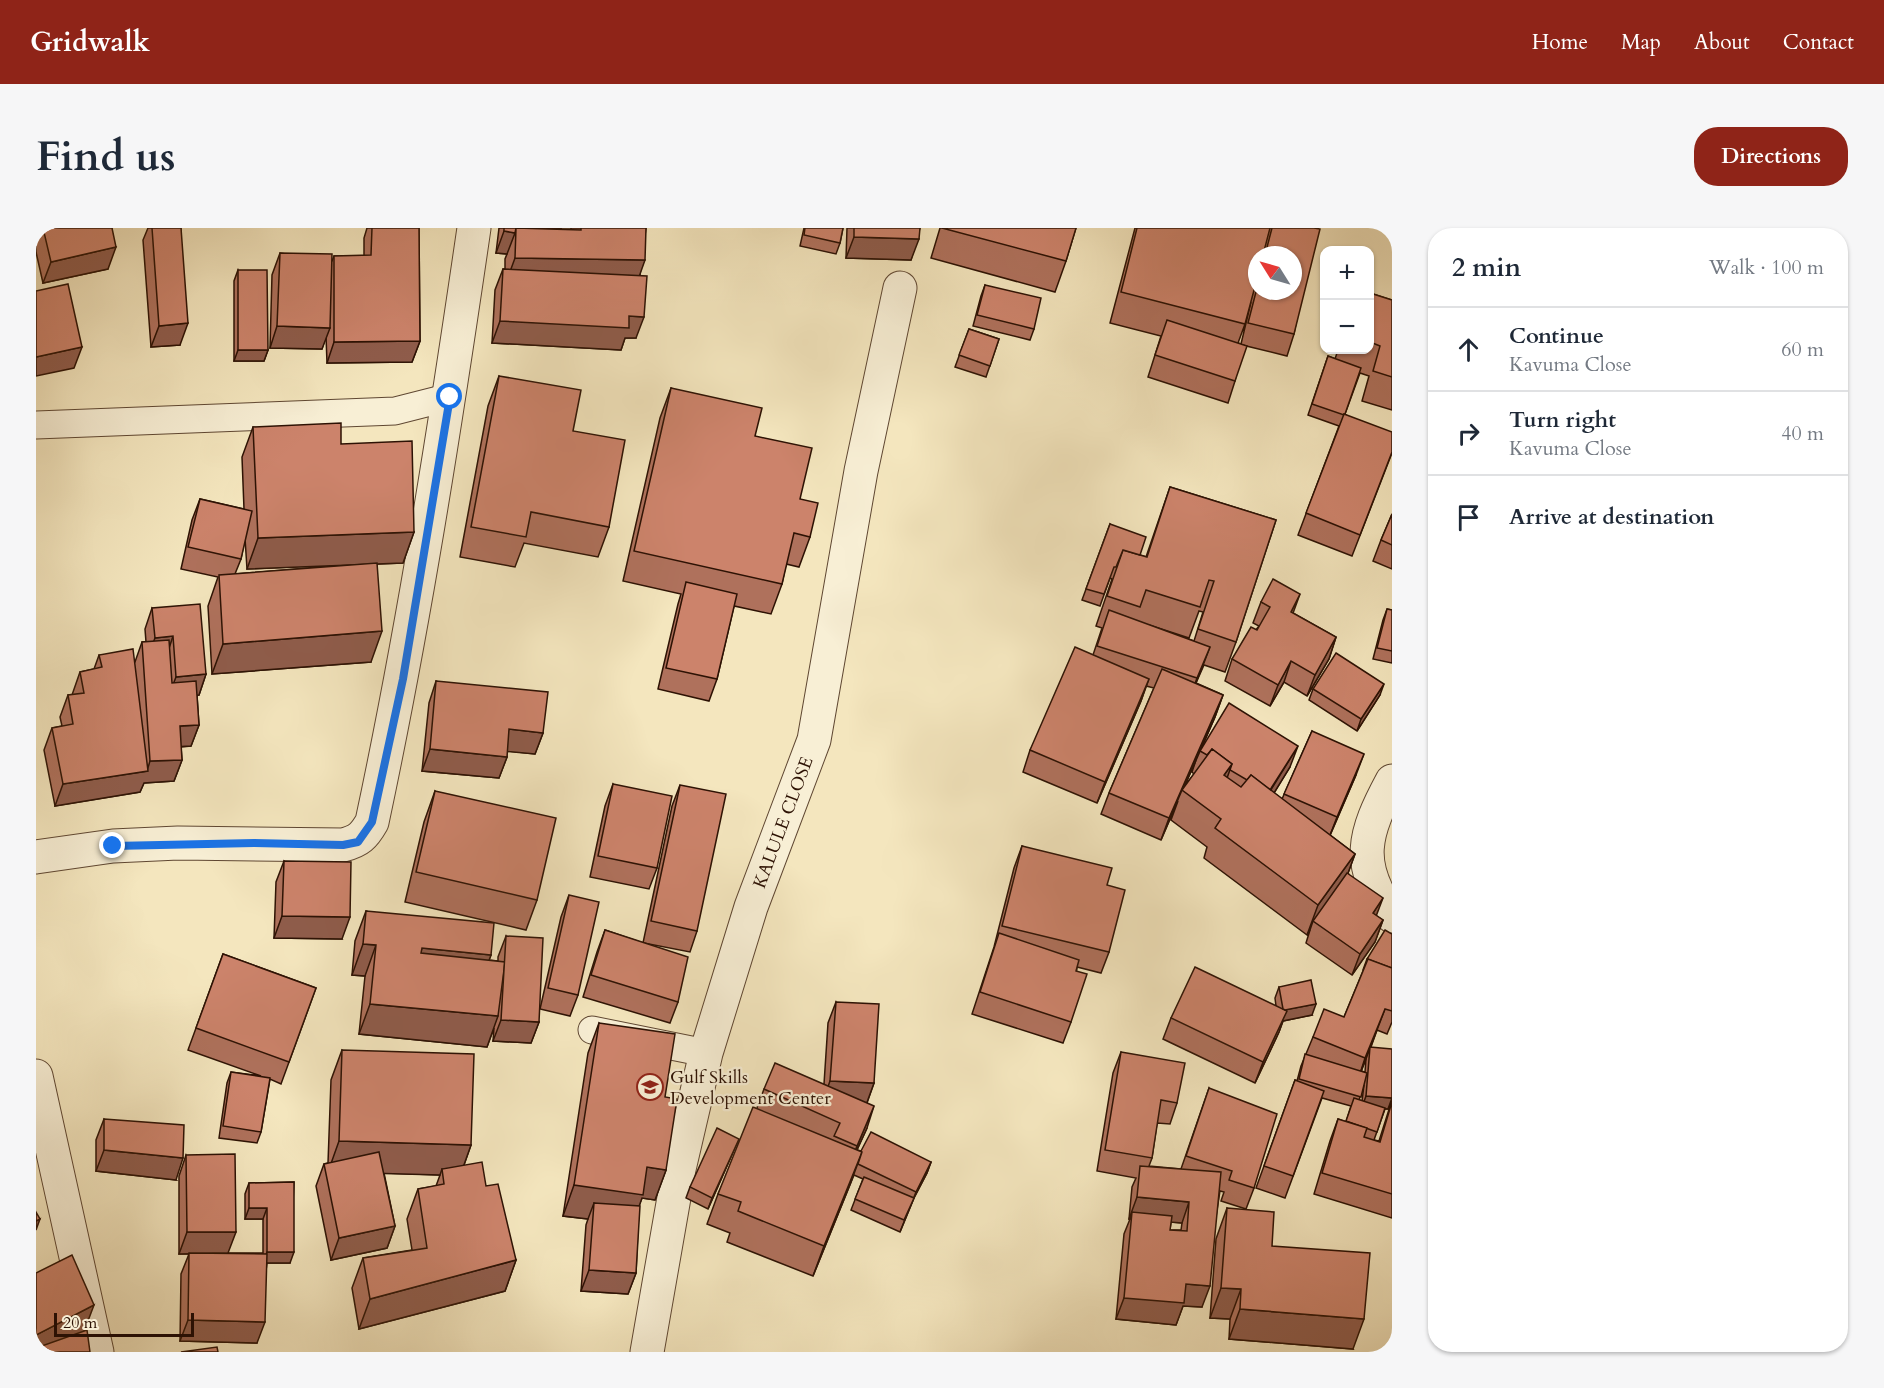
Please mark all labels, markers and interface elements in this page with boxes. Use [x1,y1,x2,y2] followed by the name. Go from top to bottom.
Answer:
[30,23,150,61] text: Gridwalk
[1532,28,1588,57] text: Home
[1621,28,1661,57] text: Map
[1694,28,1750,57] text: About
[1783,28,1854,57] text: Contact
[1694,127,1848,186] button: Directions
[36,128,176,185] text: Find us
[1248,246,1302,300] north arrow
[1320,246,1374,354] map controls
[1320,246,1374,300] button: +
[1452,250,1521,285] text: 2 min
[1709,254,1824,281] text: Walk · 100 m
[1320,300,1374,354] button: −
[1509,321,1604,351] text: Continue
[1452,333,1485,366] icon: ahead
[1781,336,1824,363] text: 60 m
[1509,351,1632,378] text: Kavuma Close
[436,383,462,409] route start
[1509,405,1616,435] text: Turn right
[1452,417,1485,450] icon: right
[1781,420,1824,447] text: 40 m
[1509,435,1632,462] text: Kavuma Close
[1452,501,1485,534] icon: arrive
[1509,502,1714,532] text: Arrive at destination
[747,753,820,892] street label: KALULE CLOSE
[99,832,125,858] route end
[670,1065,831,1111] place label: Gulf Skills Development Center
[635,1072,665,1102] school or university icon: Gulf Skills Development Center
[54,1310,194,1338] scale bar
[63,1312,97,1334] text: 20 m

